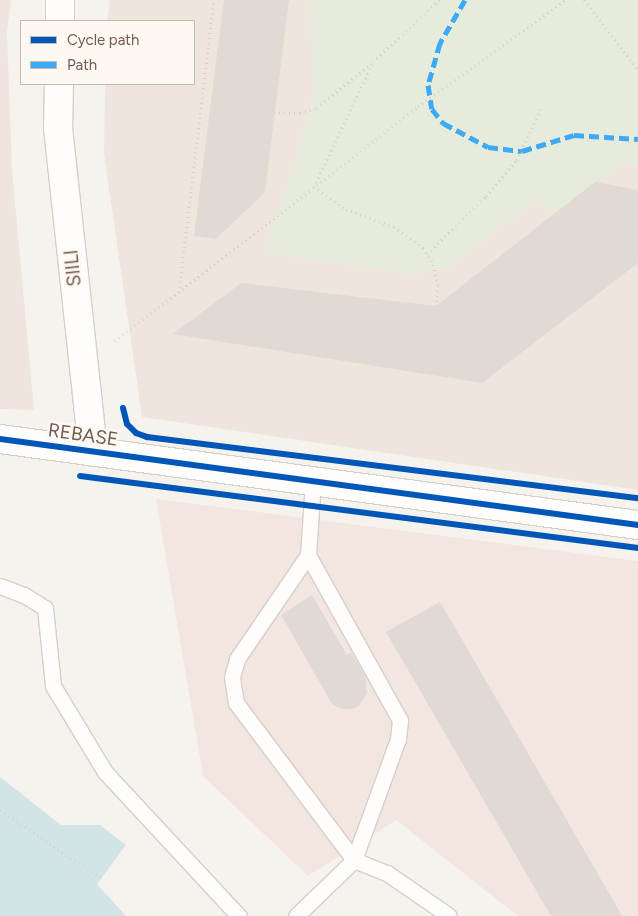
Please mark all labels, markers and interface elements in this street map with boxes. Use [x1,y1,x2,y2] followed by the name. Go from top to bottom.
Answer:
[20,20,195,85] legend
[67,31,139,49] text: Cycle path
[67,56,97,74] text: Path
[60,248,86,288] street label: SIILI
[46,419,120,451] street label: REBASE

